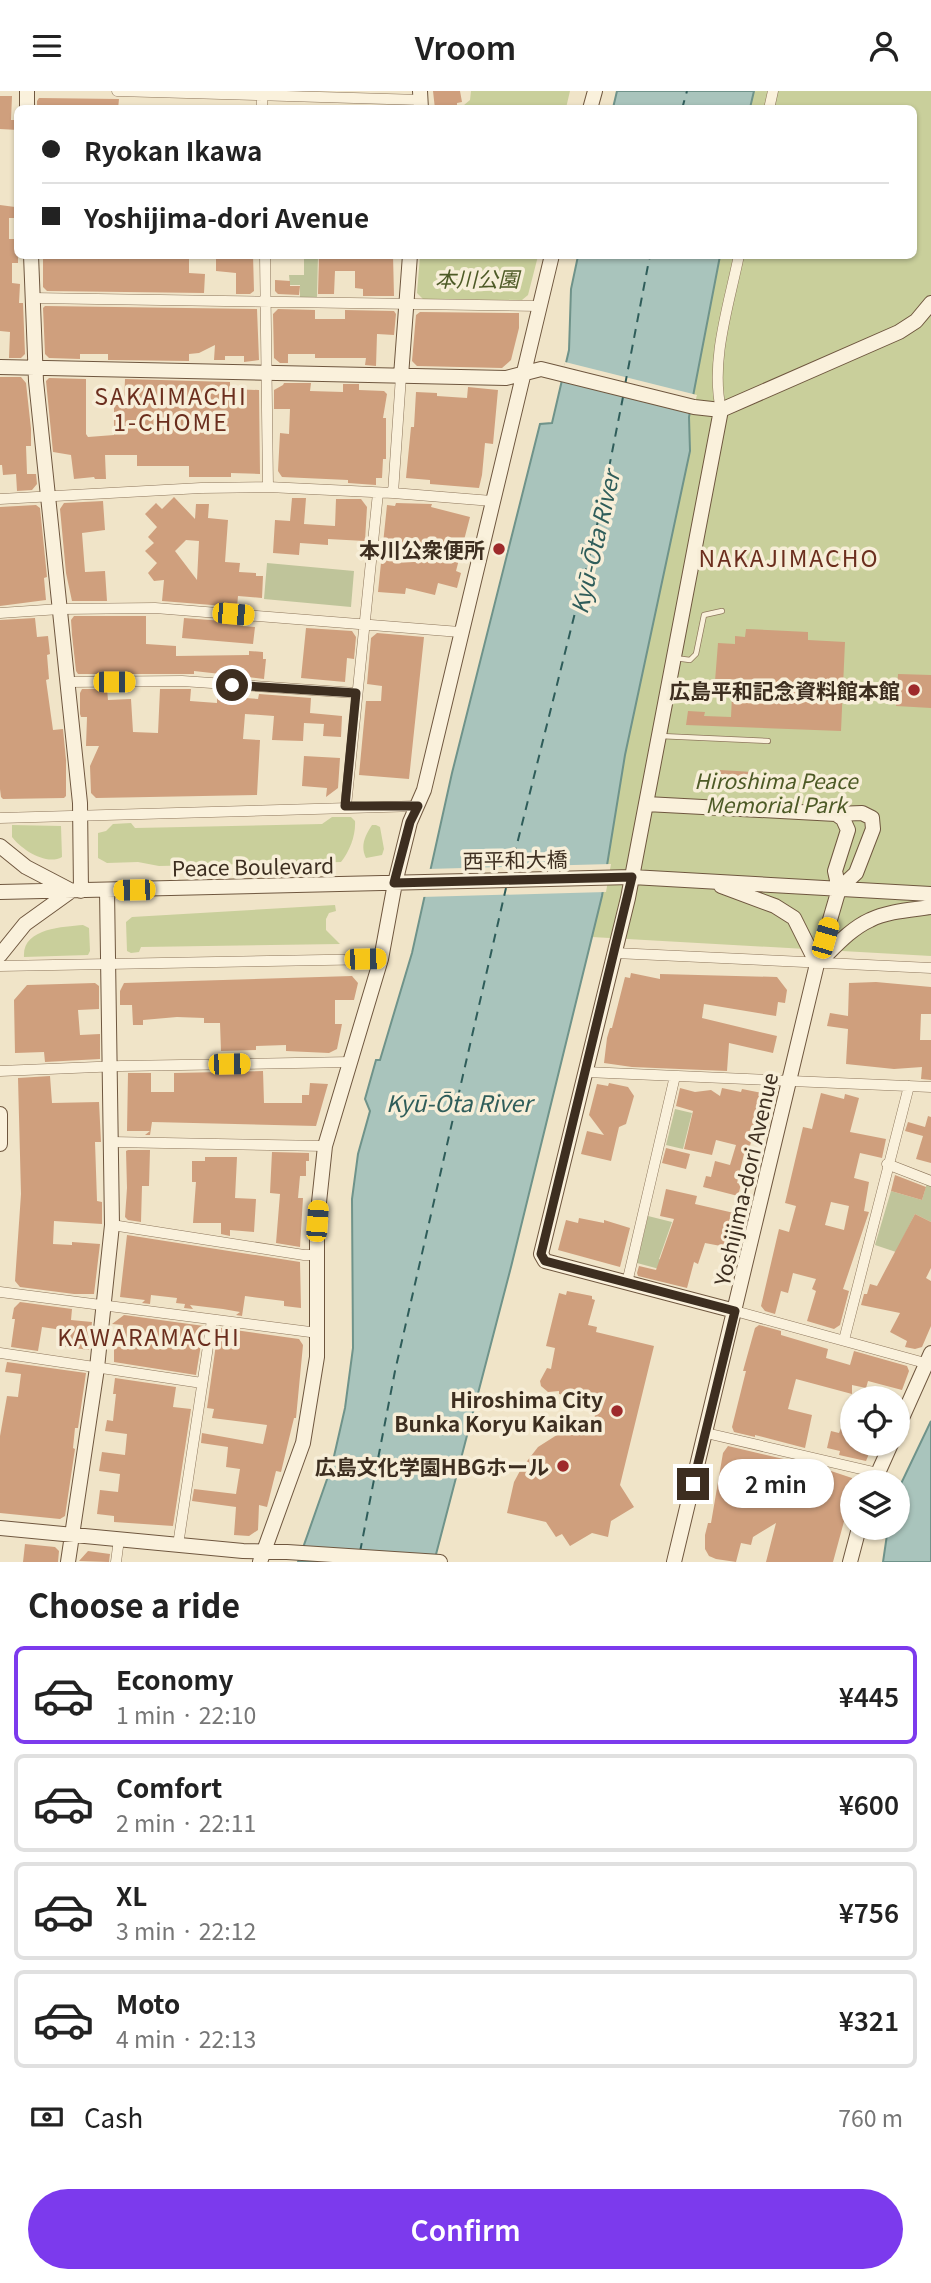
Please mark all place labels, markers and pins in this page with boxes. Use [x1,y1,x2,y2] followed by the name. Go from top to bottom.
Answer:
[359,534,485,564] place label: 本川公衆便所
[491,541,507,557] marker: 本川公衆便所
[669,675,900,705] place label: 広島平和記念資料館本館
[906,682,922,698] marker: 広島平和記念資料館本館
[394,1384,603,1438] place label: Hiroshima City Bunka Koryu Kaikan
[609,1403,625,1419] marker: Hiroshima City Bunka Koryu Kaikan
[315,1451,549,1481] place label: 広島文化学園HBGホール
[555,1458,571,1474] marker: 広島文化学園HBGホール

